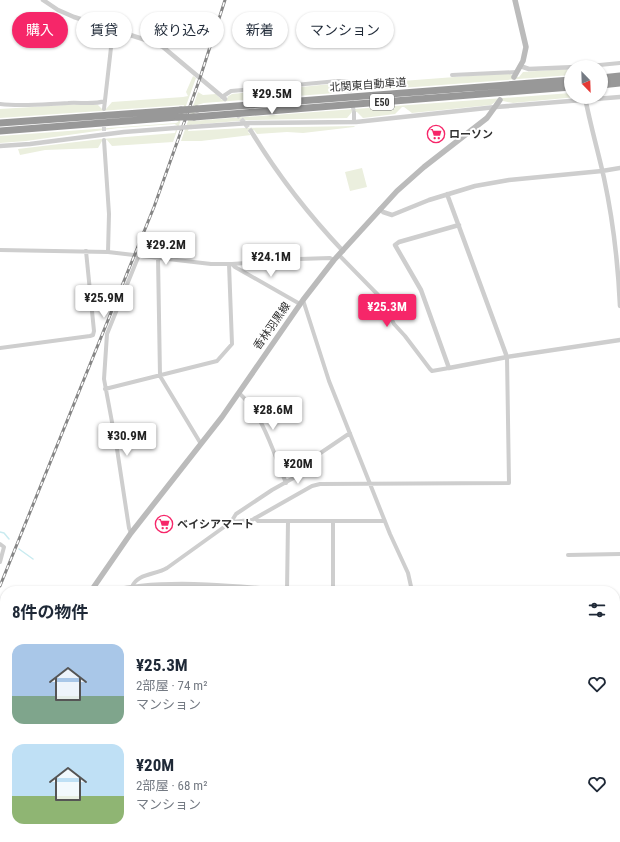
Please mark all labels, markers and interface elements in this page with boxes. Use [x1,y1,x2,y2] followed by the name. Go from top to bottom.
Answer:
[12,12,68,48] chip: 購入
[76,12,132,48] chip: 賃貸
[140,12,224,48] chip: 絞り込み
[232,12,288,48] chip: 新着
[296,12,394,48] chip: マンション
[564,60,608,104] north arrow
[564,60,608,104] map controls
[329,76,407,94] street label: 北関東自動車道
[239,81,305,115] pin: ¥29.5M
[252,86,292,101] text: ¥29.5M
[370,94,394,110] road number: E50
[426,124,446,144] supermarket icon: ローソン
[449,128,493,141] place label: ローソン
[133,232,199,266] pin: ¥29.2M
[146,237,186,252] text: ¥29.2M
[238,244,304,278] pin: ¥24.1M
[251,249,291,264] text: ¥24.1M
[71,285,137,319] pin: ¥25.9M
[84,290,124,305] text: ¥25.9M
[354,294,420,328] pin: ¥25.3M
[367,299,407,314] text: ¥25.3M
[251,300,293,352] street label: 香林羽黒線
[240,397,306,431] pin: ¥28.6M
[253,402,293,417] text: ¥28.6M
[94,423,160,457] pin: ¥30.9M
[107,428,147,443] text: ¥30.9M
[274,451,322,485] pin: ¥20M
[283,456,313,471] text: ¥20M
[154,514,174,534] supermarket icon: ベイシアマート
[177,518,254,531] place label: ベイシアマート
[586,599,608,621] icon: filters
[12,602,89,622] text: 8件の物件
[136,655,188,675] text: ¥25.3M
[44,660,92,708] icon: home
[586,673,608,695] icon: heart
[136,678,207,693] text: 2部屋 · 74 m²
[136,697,201,712] text: マンション
[136,755,174,775] text: ¥20M
[44,760,92,808] icon: home
[586,773,608,795] icon: heart
[136,778,207,793] text: 2部屋 · 68 m²
[136,797,201,812] text: マンション

